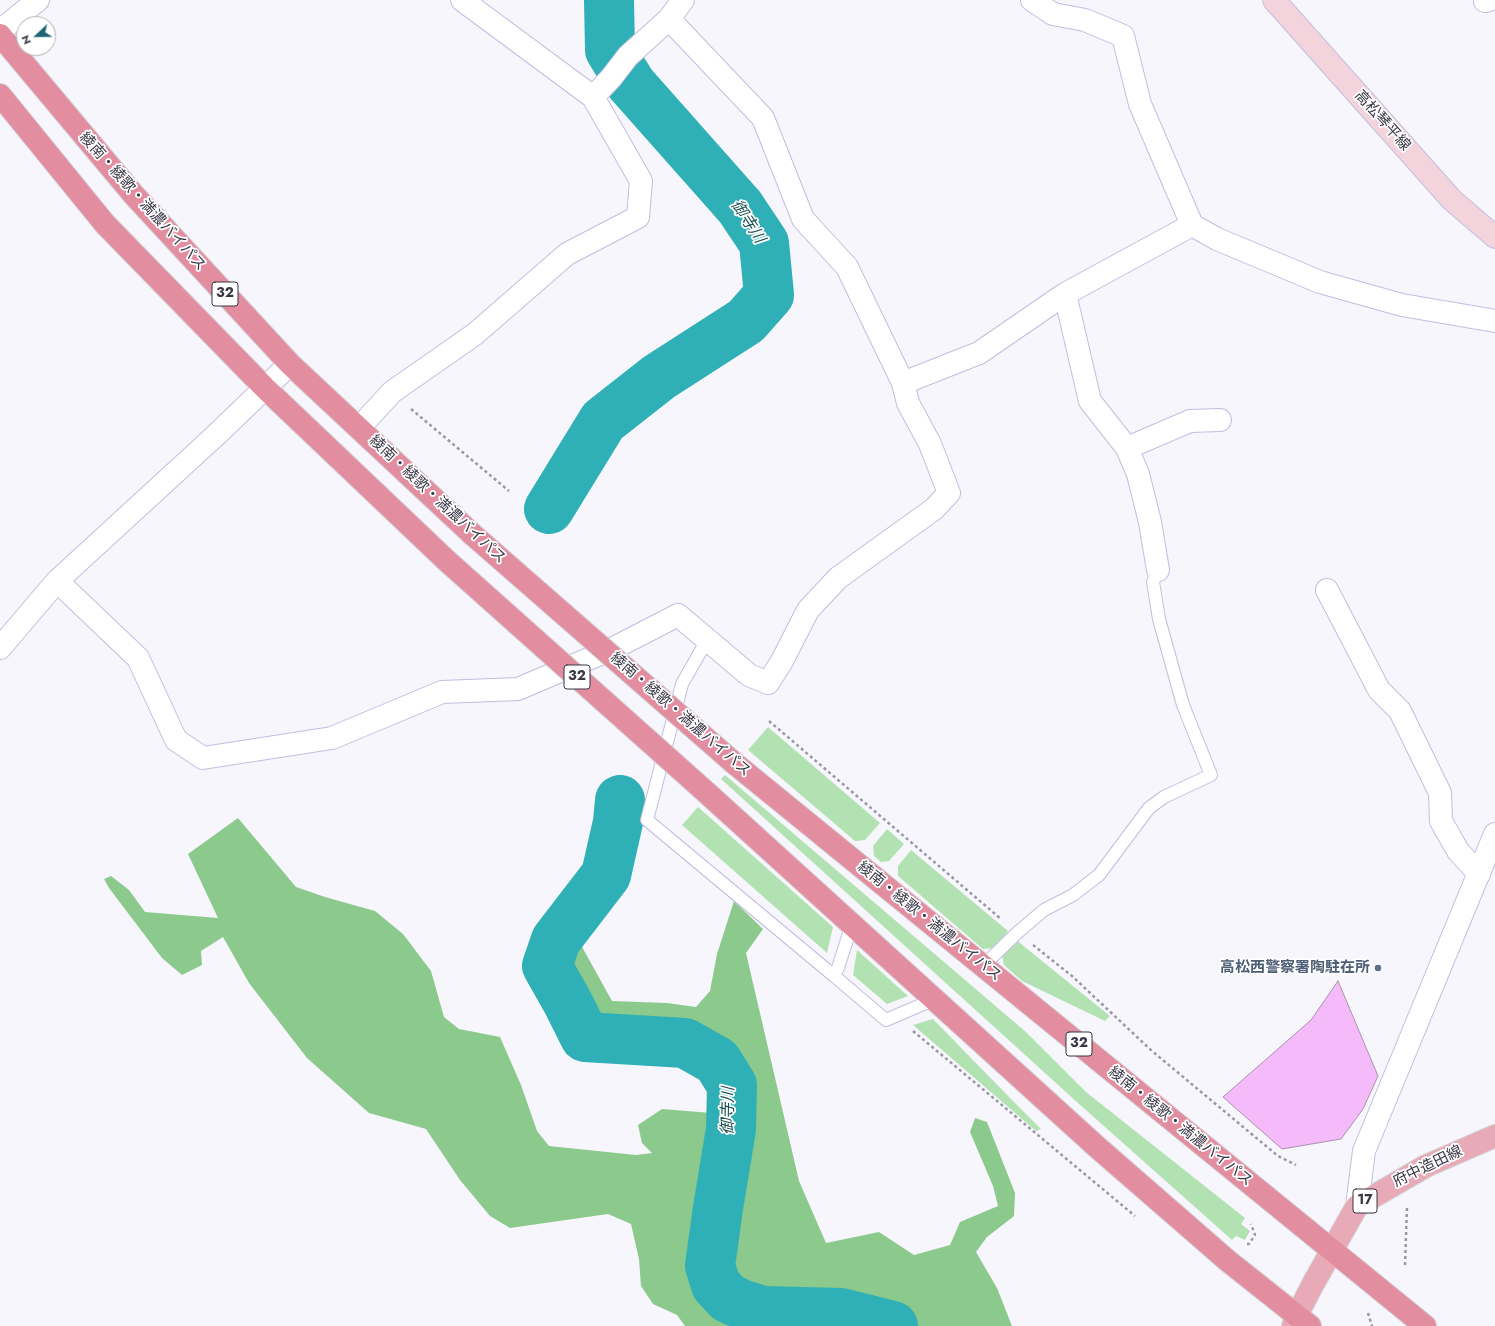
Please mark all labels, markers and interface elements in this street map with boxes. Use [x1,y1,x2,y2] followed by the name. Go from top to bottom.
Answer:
[16,16,56,56] north arrow
[17,33,35,47] text: N
[1350,87,1414,155] street label: 高松琴平線
[75,129,209,275] street label: 綾南・綾歌・満濃バイパス
[726,197,768,247] water label: 御寺川
[212,282,238,306] road number: 32
[365,432,509,568] street label: 綾南・綾歌・満濃バイパス
[606,649,754,781] street label: 綾南・綾歌・満濃バイパス
[564,665,590,689] road number: 32
[853,858,1005,986] street label: 綾南・綾歌・満濃バイパス
[1220,959,1370,977] place label: 高松西警察署陶駐在所
[1373,963,1383,973] marker: 高松西警察署陶駐在所
[1066,1032,1092,1056] road number: 32
[1104,1063,1256,1191] street label: 綾南・綾歌・満濃バイパス
[719,1087,739,1135] water label: 御寺川
[1390,1142,1466,1192] street label: 府中造田線
[1353,1189,1377,1213] road number: 17

